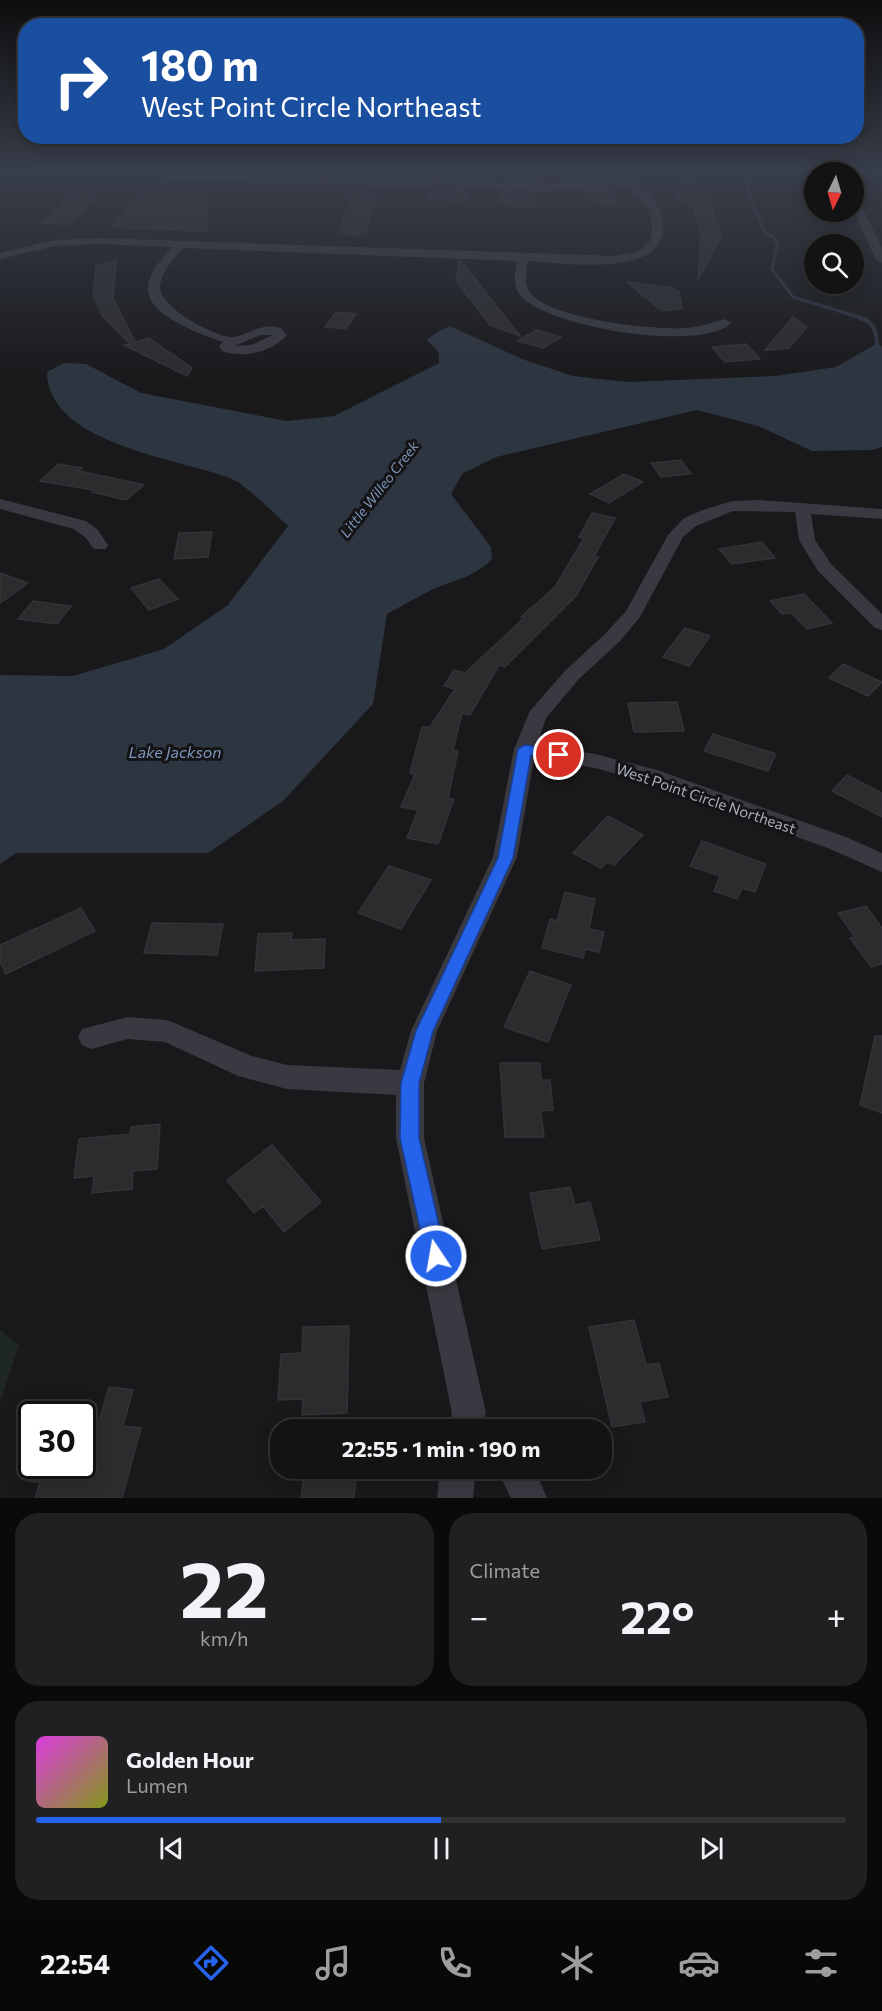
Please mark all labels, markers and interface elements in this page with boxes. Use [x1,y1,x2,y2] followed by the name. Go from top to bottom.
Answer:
[141,38,259,90] text: 180 m
[42,42,120,120] icon: right
[141,90,481,123] text: West Point Circle Northeast
[804,162,864,222] north arrow
[804,162,864,294] map controls
[804,234,864,294] button: search
[336,437,422,541] water label: Little Willeo Creek
[533,729,584,780] pin
[542,738,575,771] icon: arrive
[129,742,221,761] water label: Lake Jackson
[614,759,798,837] street label: West Point Circle Northeast
[404,1224,468,1288] position arrow
[18,1401,96,1479] speed limit sign: 30
[342,1435,540,1462] text: 22:55 · 1 min · 190 m
[180,1539,269,1634] text: 22
[470,1558,540,1582] text: Climate
[620,1588,694,1643] text: 22°
[470,1595,488,1636] text: −
[827,1595,846,1636] text: +
[200,1626,249,1650] text: km/h
[126,1746,254,1773] text: Golden Hour
[126,1773,188,1797] text: Lumen
[155,1832,188,1865] icon: previous
[425,1832,458,1865] icon: pause
[695,1832,728,1865] icon: next
[190,1942,232,1984] icon: directions
[312,1942,354,1984] icon: music
[434,1942,476,1984] icon: phone
[556,1942,598,1984] icon: climate
[678,1942,720,1984] icon: car
[800,1942,842,1984] icon: filters
[40,1947,110,1980] text: 22:54

